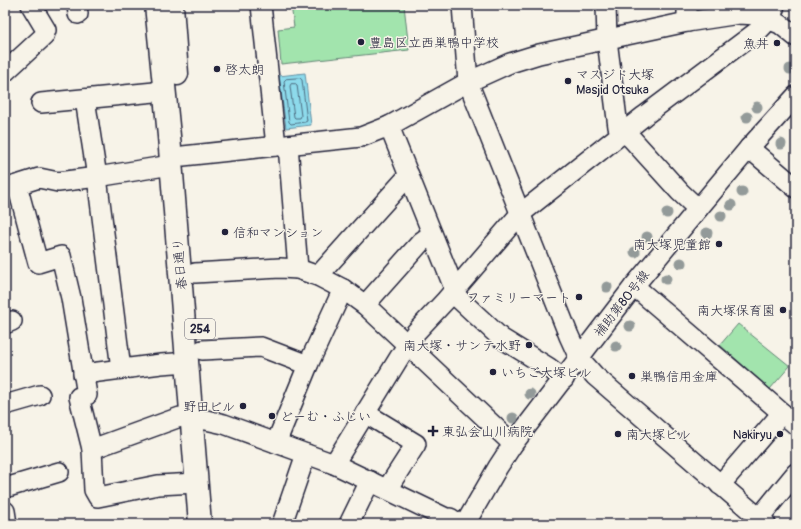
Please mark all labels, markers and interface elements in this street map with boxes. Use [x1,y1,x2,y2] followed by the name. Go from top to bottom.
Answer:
[369,35,499,51] place label: 豊島区立西巣鴨中学校
[743,36,769,52] place label: 魚丼
[356,37,366,47] marker: 豊島区立西巣鴨中学校
[772,38,782,48] marker: 魚丼
[225,62,264,78] place label: 啓太朗
[212,64,222,74] marker: 啓太朗
[576,67,654,98] place label: マスジド大塚 Masjid Otsuka
[563,76,573,86] marker: マスジド大塚 Masjid Otsuka
[233,225,323,241] place label: 信和マンション
[220,227,230,237] marker: 信和マンション
[170,237,190,291] street label: 春日通り
[633,237,711,253] place label: 南大塚児童館
[714,239,724,249] marker: 南大塚児童館
[591,266,653,340] street label: 補助第80号線
[467,290,571,306] place label: ファミリーマート
[574,292,584,302] marker: ファミリーマート
[697,303,775,319] place label: 南大塚保育園
[778,305,788,315] marker: 南大塚保育園
[185,319,215,339] road number: 254
[403,338,521,354] place label: 南大塚・サンテ水野
[524,340,534,350] marker: 南大塚・サンテ水野
[501,365,592,381] place label: いちご大塚ビル
[488,367,498,377] marker: いちご大塚ビル
[640,369,718,385] place label: 巣鴨信用金庫
[627,371,637,381] marker: 巣鴨信用金庫
[183,399,235,415] place label: 野田ビル
[238,401,248,411] marker: 野田ビル
[280,409,371,425] place label: どーむ・ふじい
[267,411,277,421] marker: どーむ・ふじい
[442,424,533,440] place label: 東弘会山川病院
[427,425,439,437] marker: 東弘会山川病院
[626,427,691,443] place label: 南大塚ビル
[733,427,772,443] place label: Nakiryu
[613,429,623,439] marker: 南大塚ビル
[775,429,785,439] marker: Nakiryu

